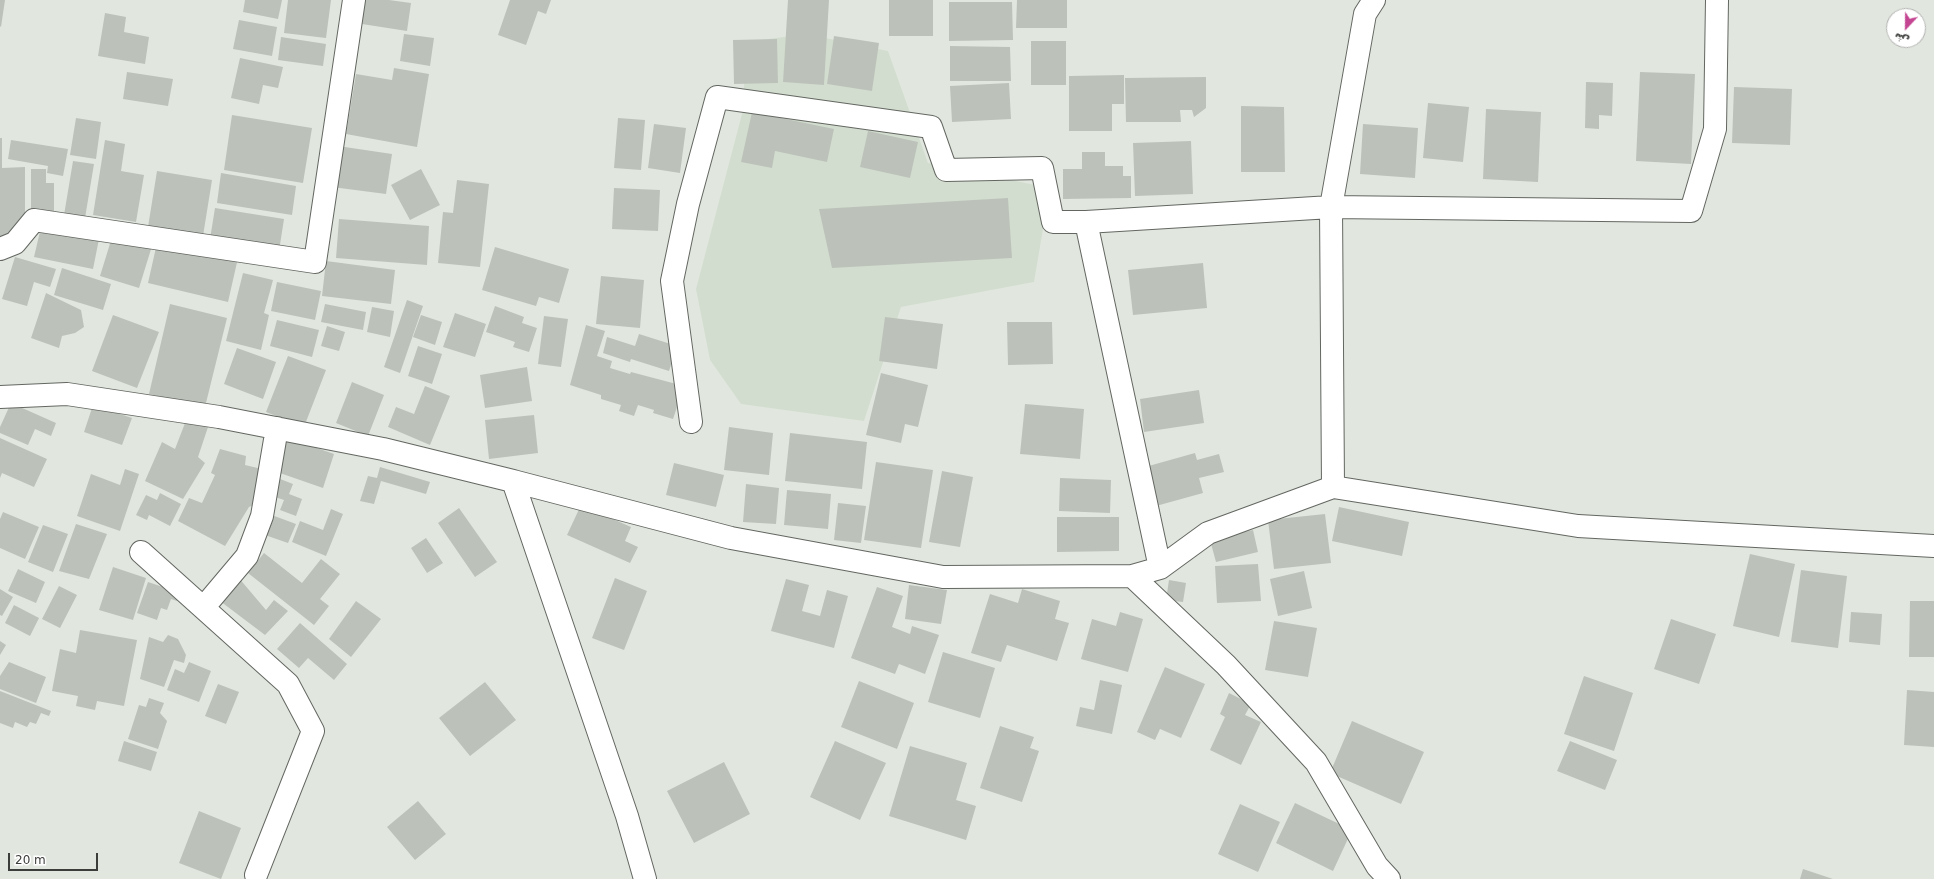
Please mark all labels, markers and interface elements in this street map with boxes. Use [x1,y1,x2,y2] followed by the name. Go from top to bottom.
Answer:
[1886,8,1926,48] north arrow
[1892,30,1911,48] text: ش
[10,845,100,871] scale bar
[15,853,46,867] text: 20 m

